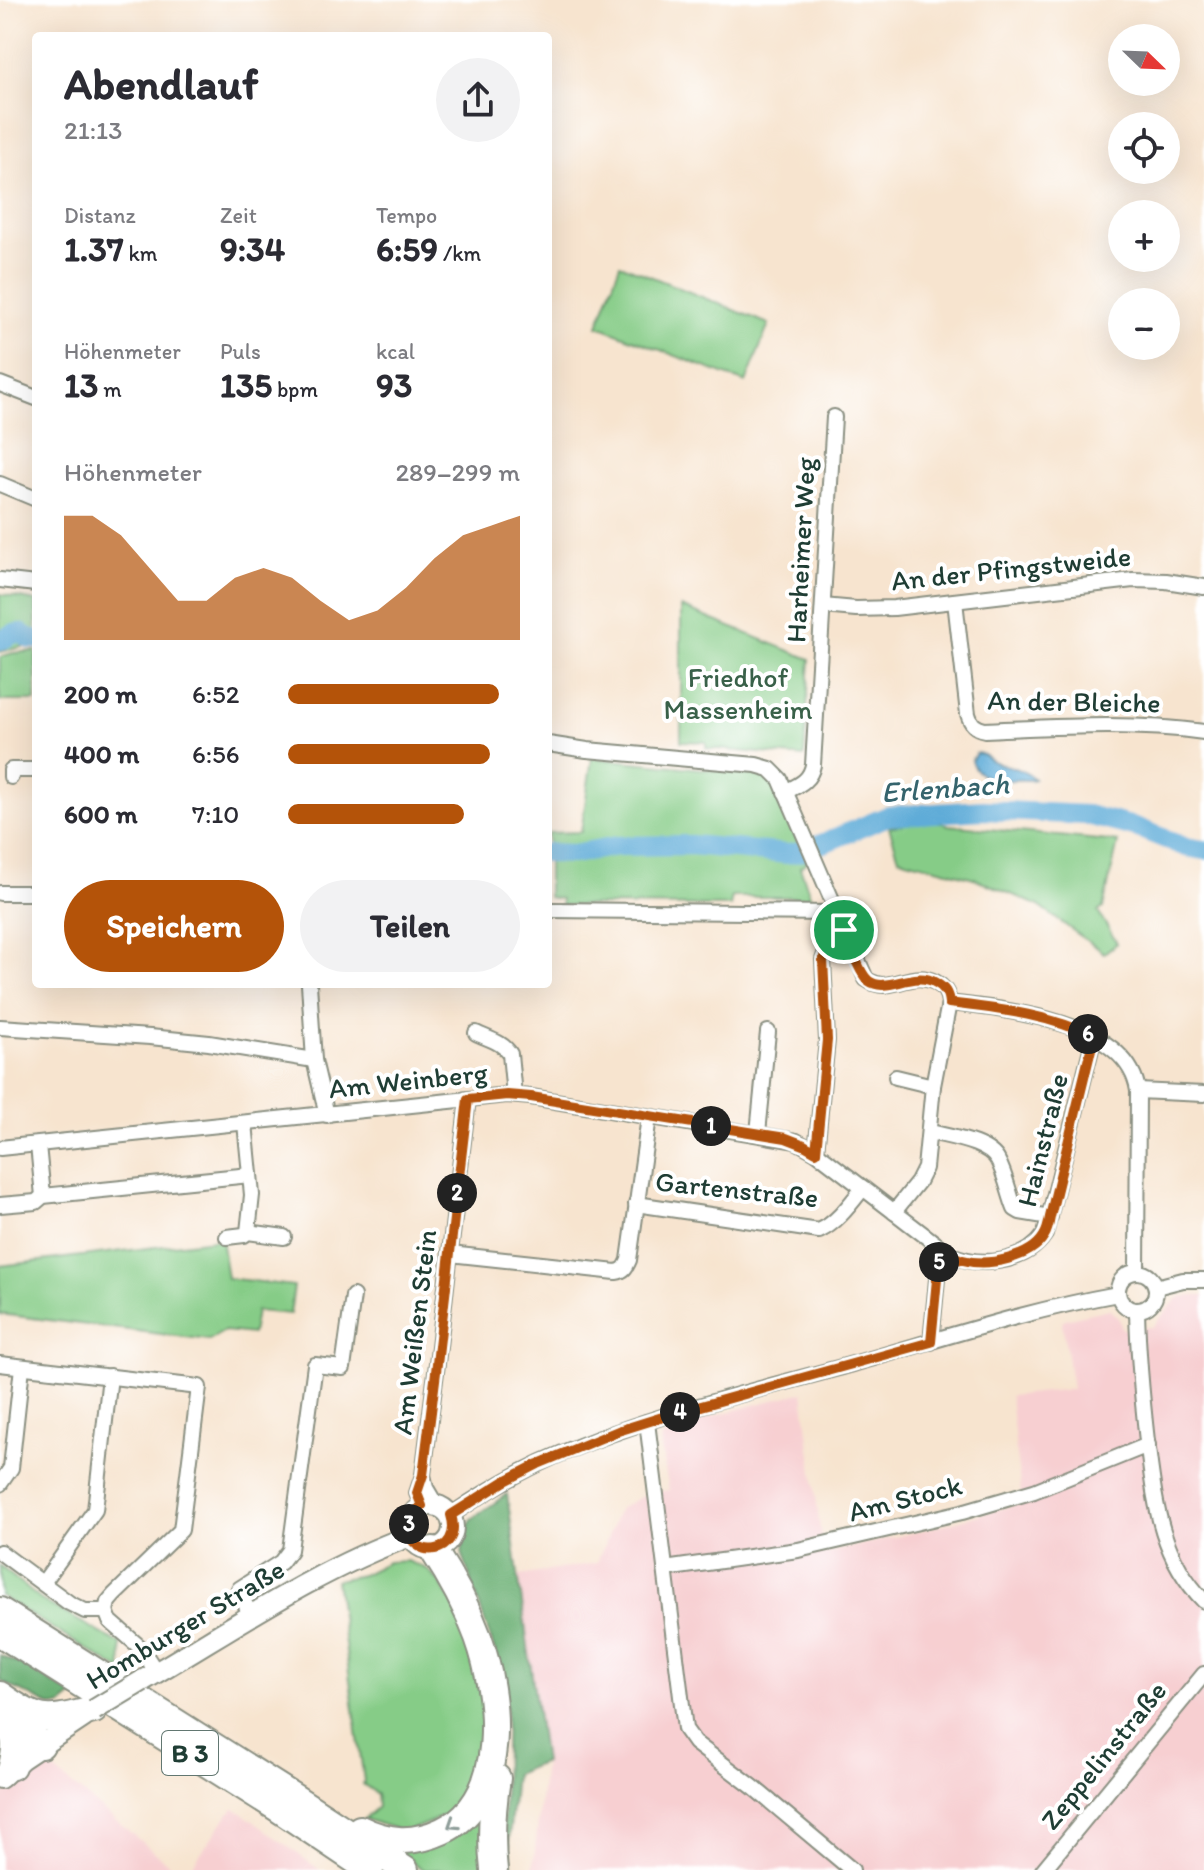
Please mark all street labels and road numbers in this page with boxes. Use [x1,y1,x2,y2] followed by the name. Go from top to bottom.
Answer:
[778,456,822,644] street label: Harheimer Weg
[889,538,1133,598] street label: An der Pfingstweide
[987,682,1161,720] street label: An der Bleiche
[327,1055,490,1105] street label: Am Weinberg
[1009,1070,1075,1210] street label: Hainstraße
[654,1164,820,1214] street label: Gartenstraße
[385,1227,443,1437] street label: Am Weißen Stein
[845,1467,966,1529] street label: Am Stock
[80,1551,290,1697] street label: Homburger Straße
[1033,1674,1173,1836] street label: Zeppelinstraße
[162,1731,218,1775] road number: B 3

